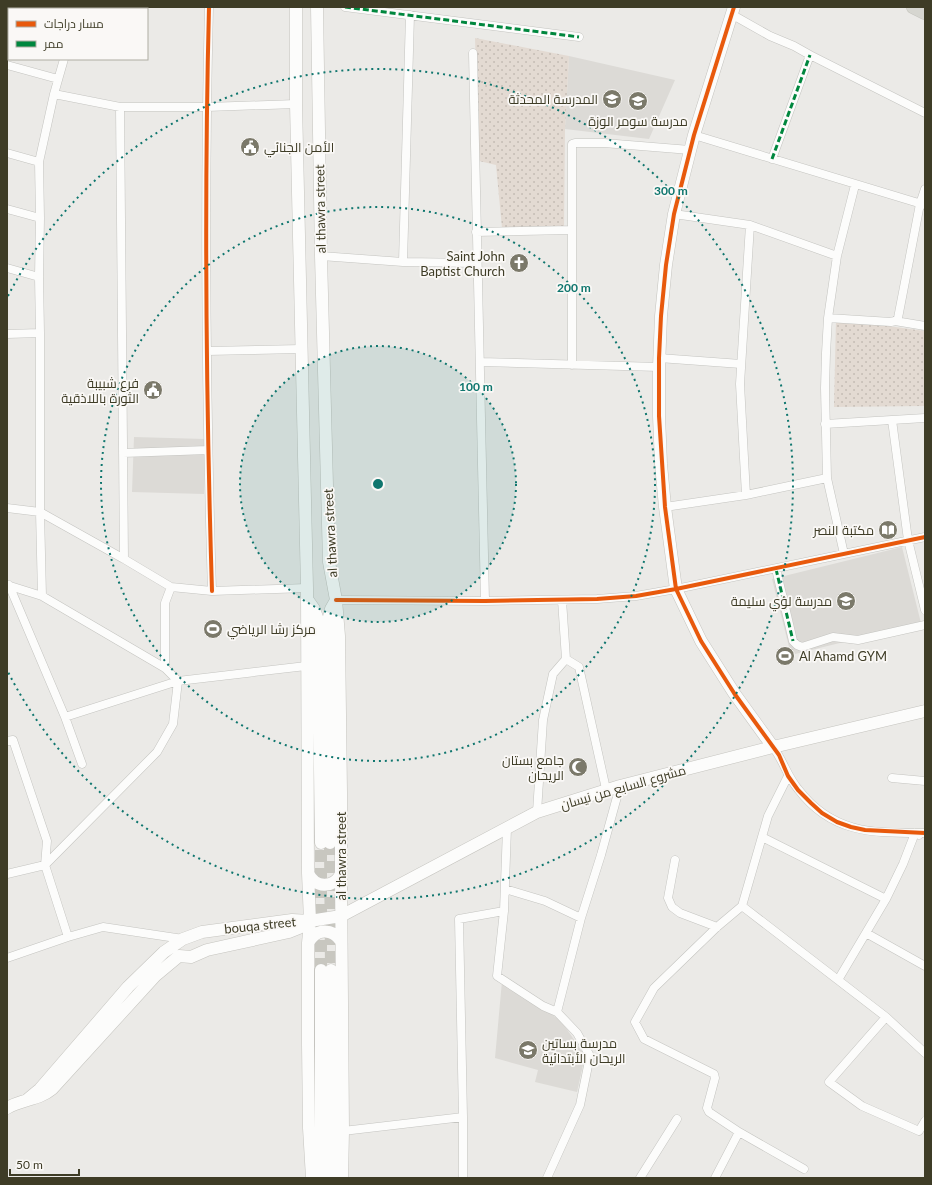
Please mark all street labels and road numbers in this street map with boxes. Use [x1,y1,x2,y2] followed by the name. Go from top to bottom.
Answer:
[311,164,329,254] street label: al thawra street
[320,488,340,578] street label: al thawra street
[558,761,688,814] street label: مشروع السابع من نيسان
[333,811,349,900] street label: al thawra street
[223,913,297,937] street label: bouqa street

